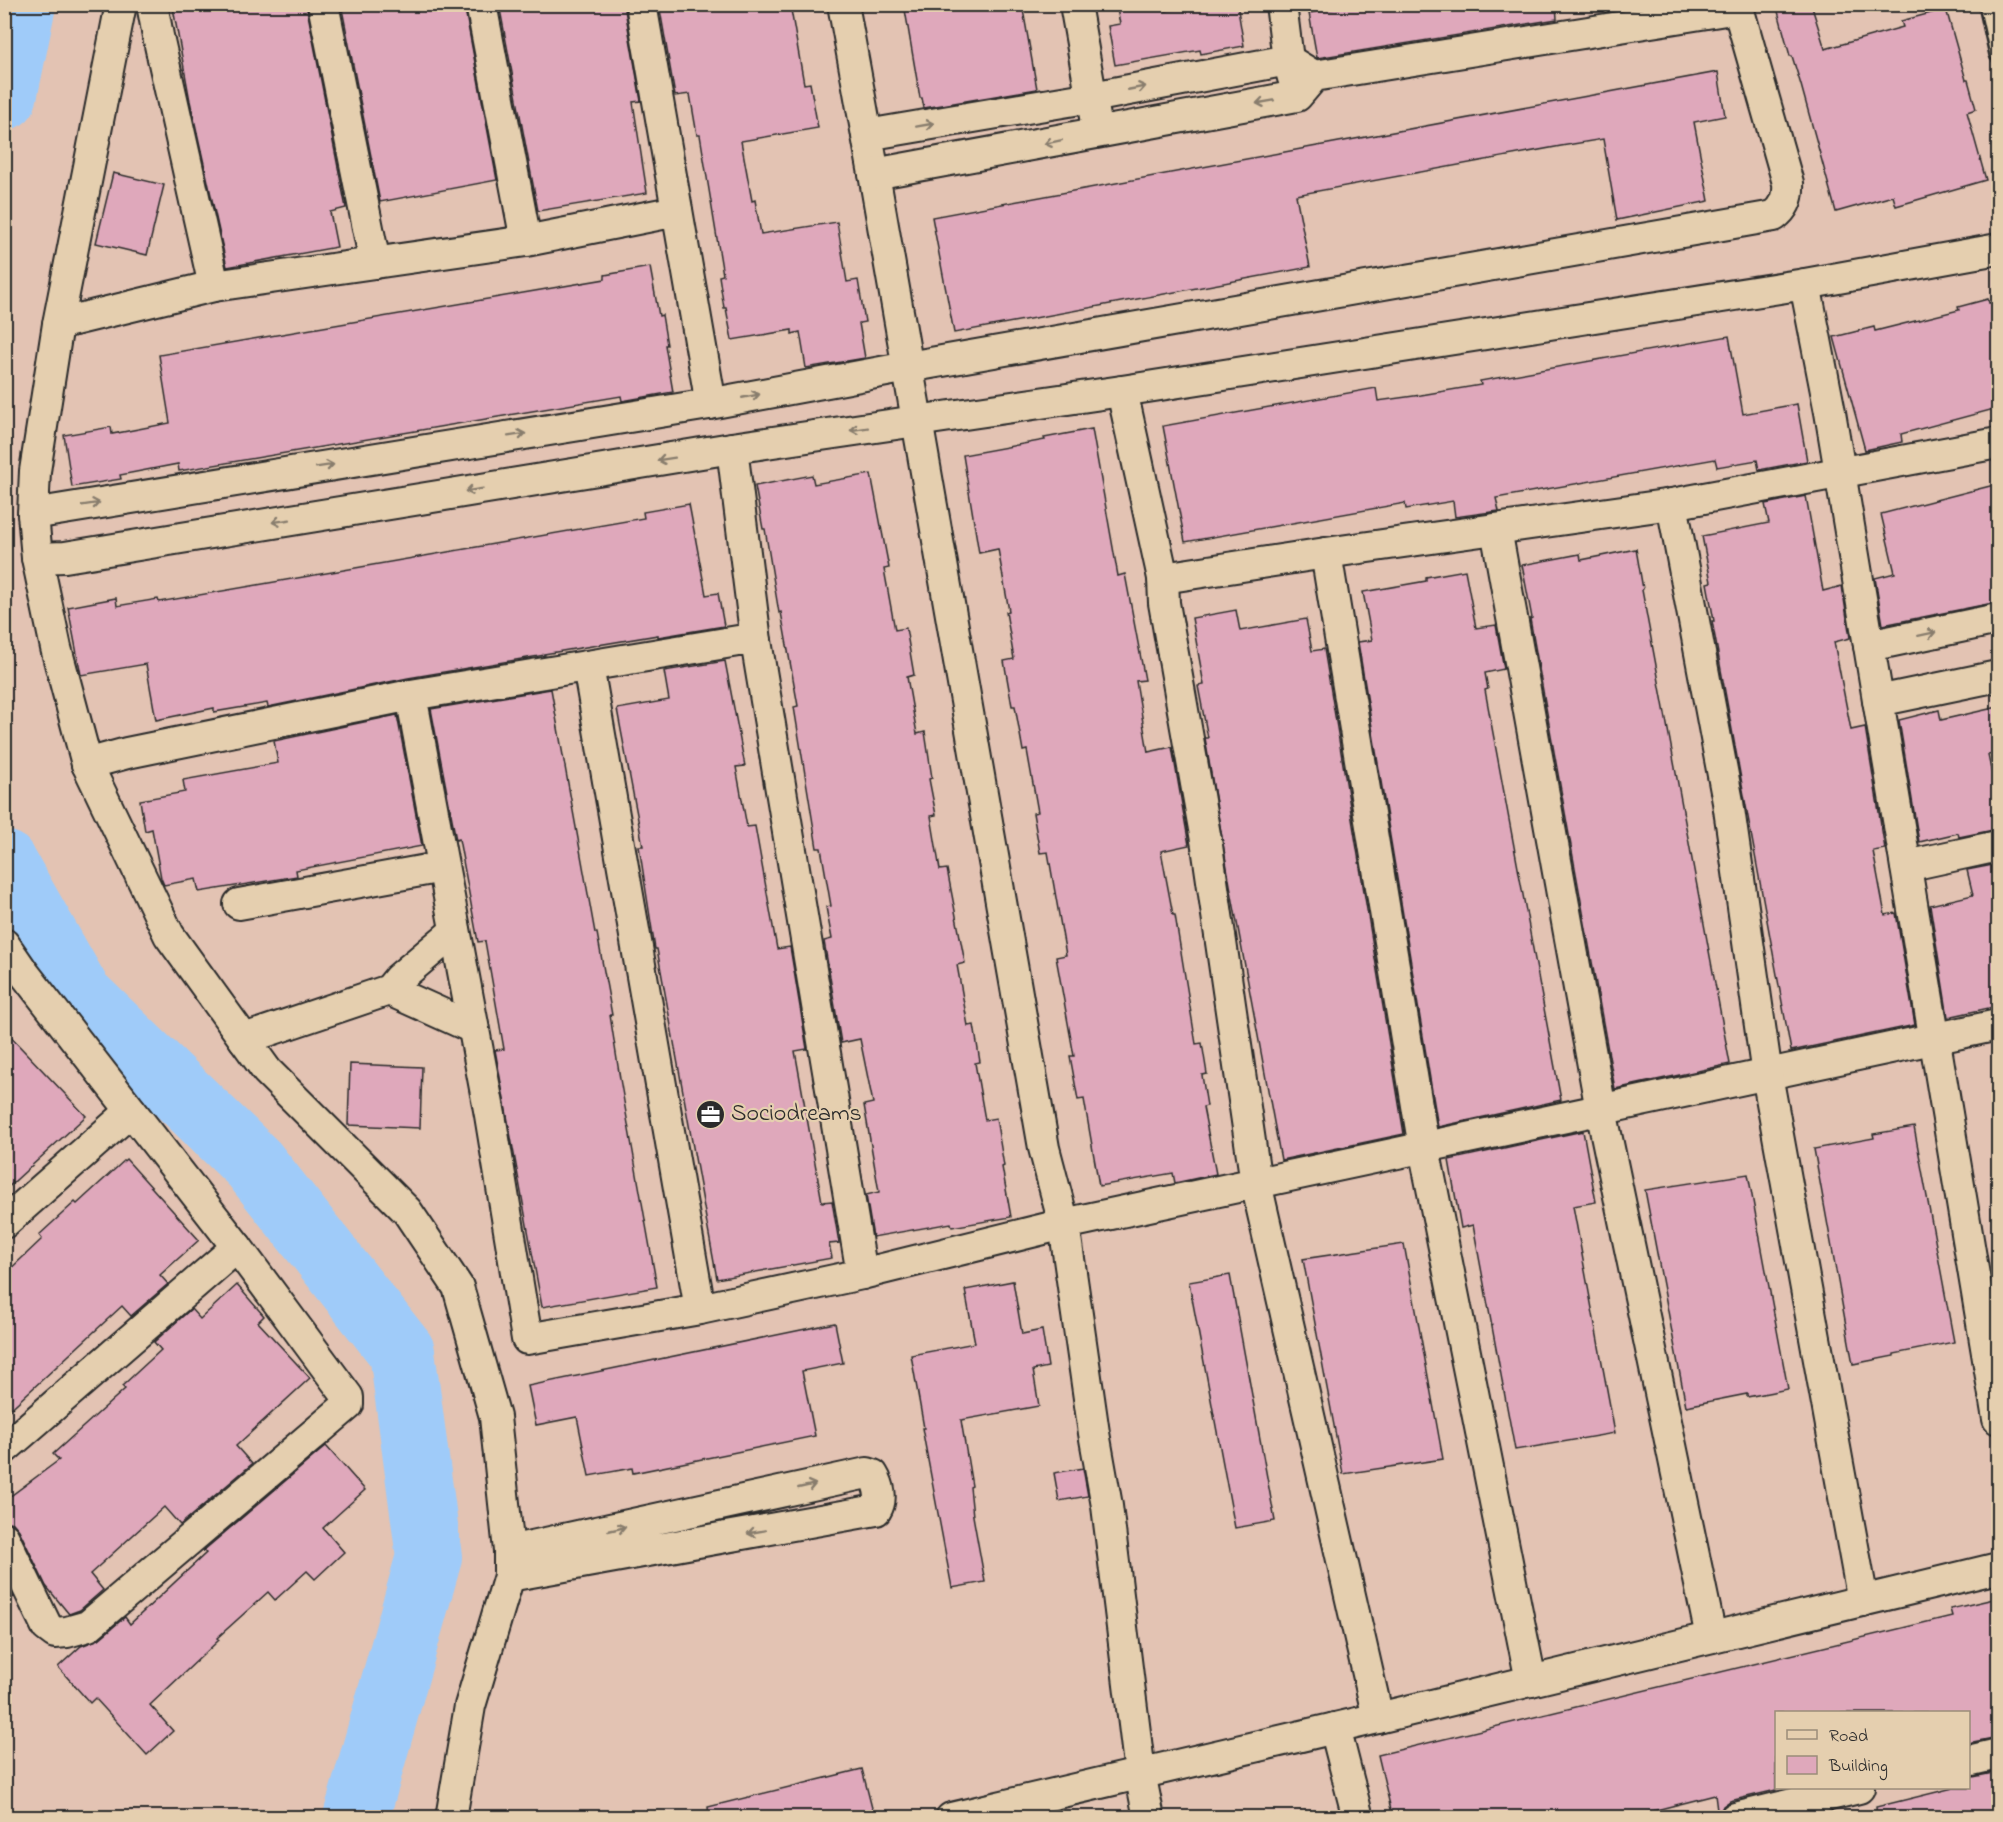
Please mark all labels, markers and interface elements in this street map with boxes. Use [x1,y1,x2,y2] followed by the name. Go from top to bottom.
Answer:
[1127,82,1147,93] one-way arrow
[1256,97,1275,108] one-way arrow
[914,120,934,131] one-way arrow
[1043,137,1063,148] one-way arrow
[741,390,760,401] one-way arrow
[849,423,869,434] one-way arrow
[507,430,527,441] one-way arrow
[657,454,677,465] one-way arrow
[314,461,334,472] one-way arrow
[464,485,484,496] one-way arrow
[80,499,100,510] one-way arrow
[272,516,292,527] one-way arrow
[1916,628,1936,639] one-way arrow
[731,1097,862,1132] place label: Sociodreams
[694,1098,726,1130] office icon: Sociodreams
[797,1480,817,1491] one-way arrow
[607,1522,626,1534] one-way arrow
[747,1527,766,1538] one-way arrow
[1775,1711,1970,1789] legend
[1829,1724,1868,1750] text: Road
[1828,1754,1888,1781] text: Building

